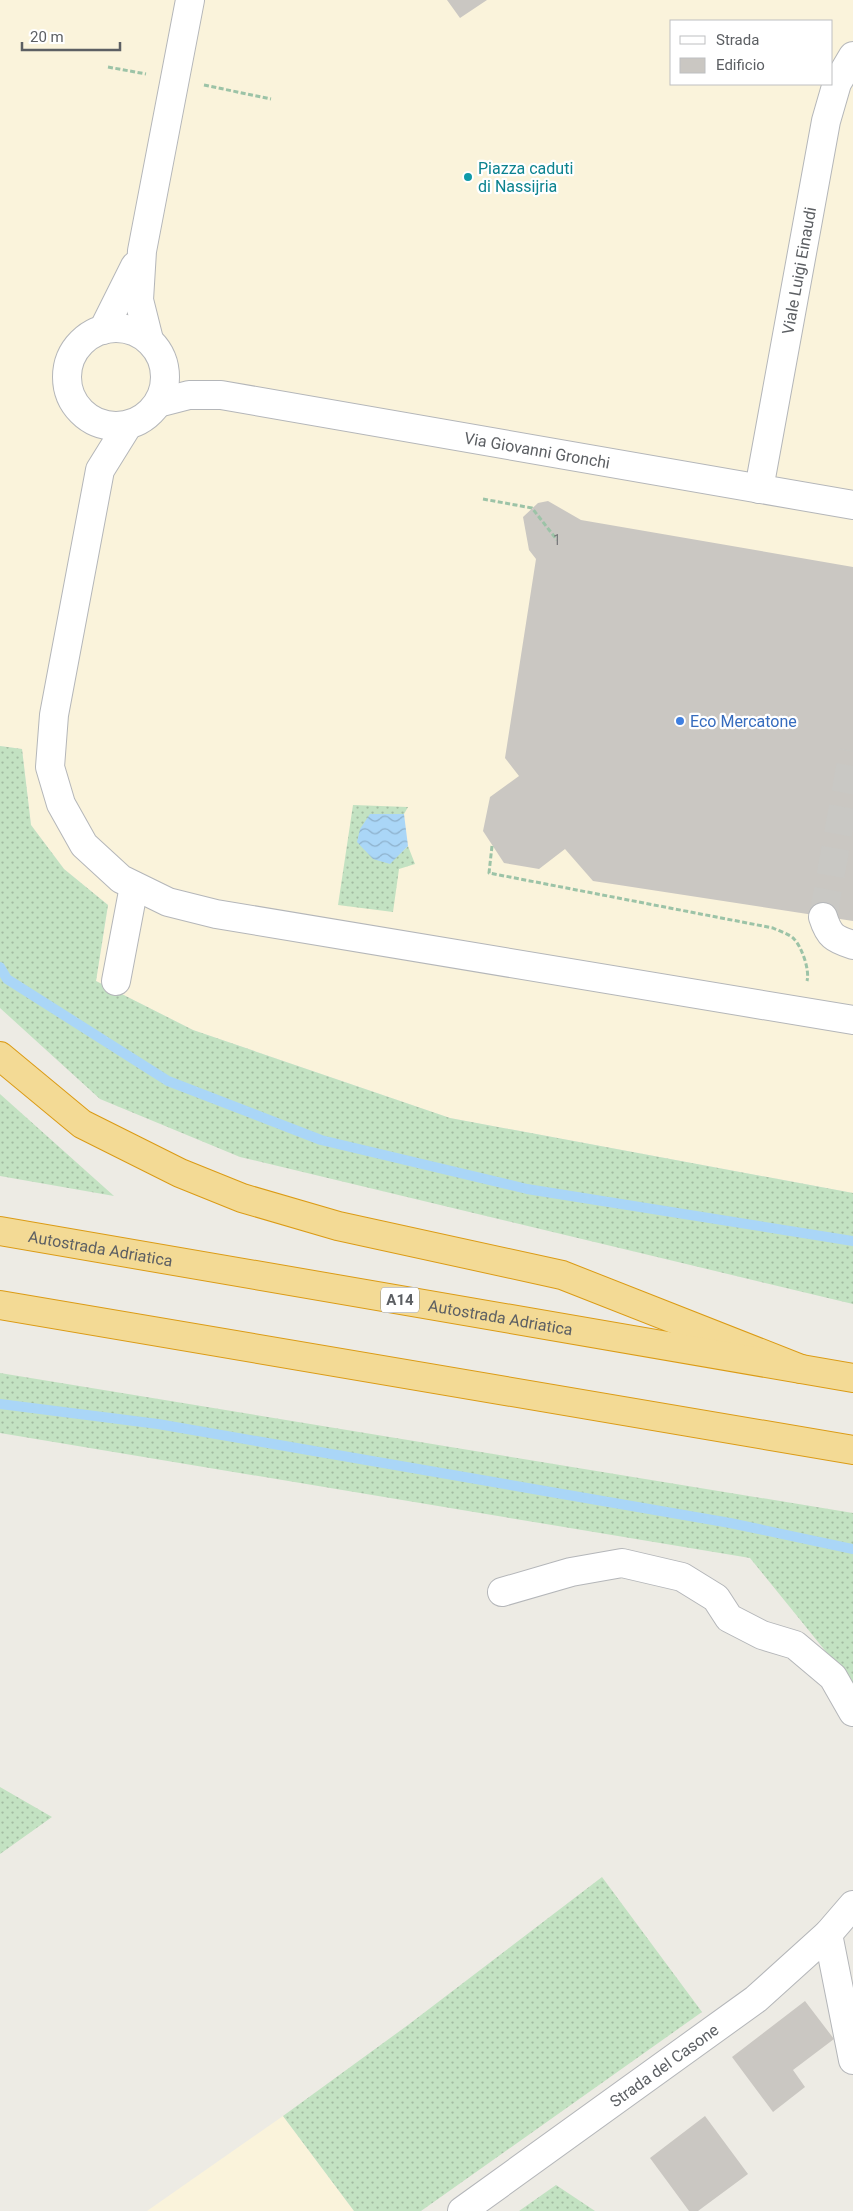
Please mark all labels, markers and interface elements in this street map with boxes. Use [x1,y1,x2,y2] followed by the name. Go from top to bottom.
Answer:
[22,20,120,52] scale bar
[670,20,833,85] legend
[30,28,64,46] text: 20 m
[716,31,759,49] text: Strada
[716,56,765,74] text: Edificio
[478,159,573,196] place label: Piazza caduti di Nassijria
[462,171,474,183] marker: Piazza caduti di Nassijria
[778,205,820,336] street label: Viale Luigi Einaudi
[463,429,612,473] street label: Via Giovanni Gronchi
[553,532,561,548] house number: 1
[690,712,797,731] place label: Eco Mercatone
[674,715,686,727] marker: Eco Mercatone
[27,1227,174,1271] street label: Autostrada Adriatica
[381,1288,419,1312] road number: A14
[427,1296,574,1340] street label: Autostrada Adriatica
[606,2020,722,2111] street label: Strada del Casone

